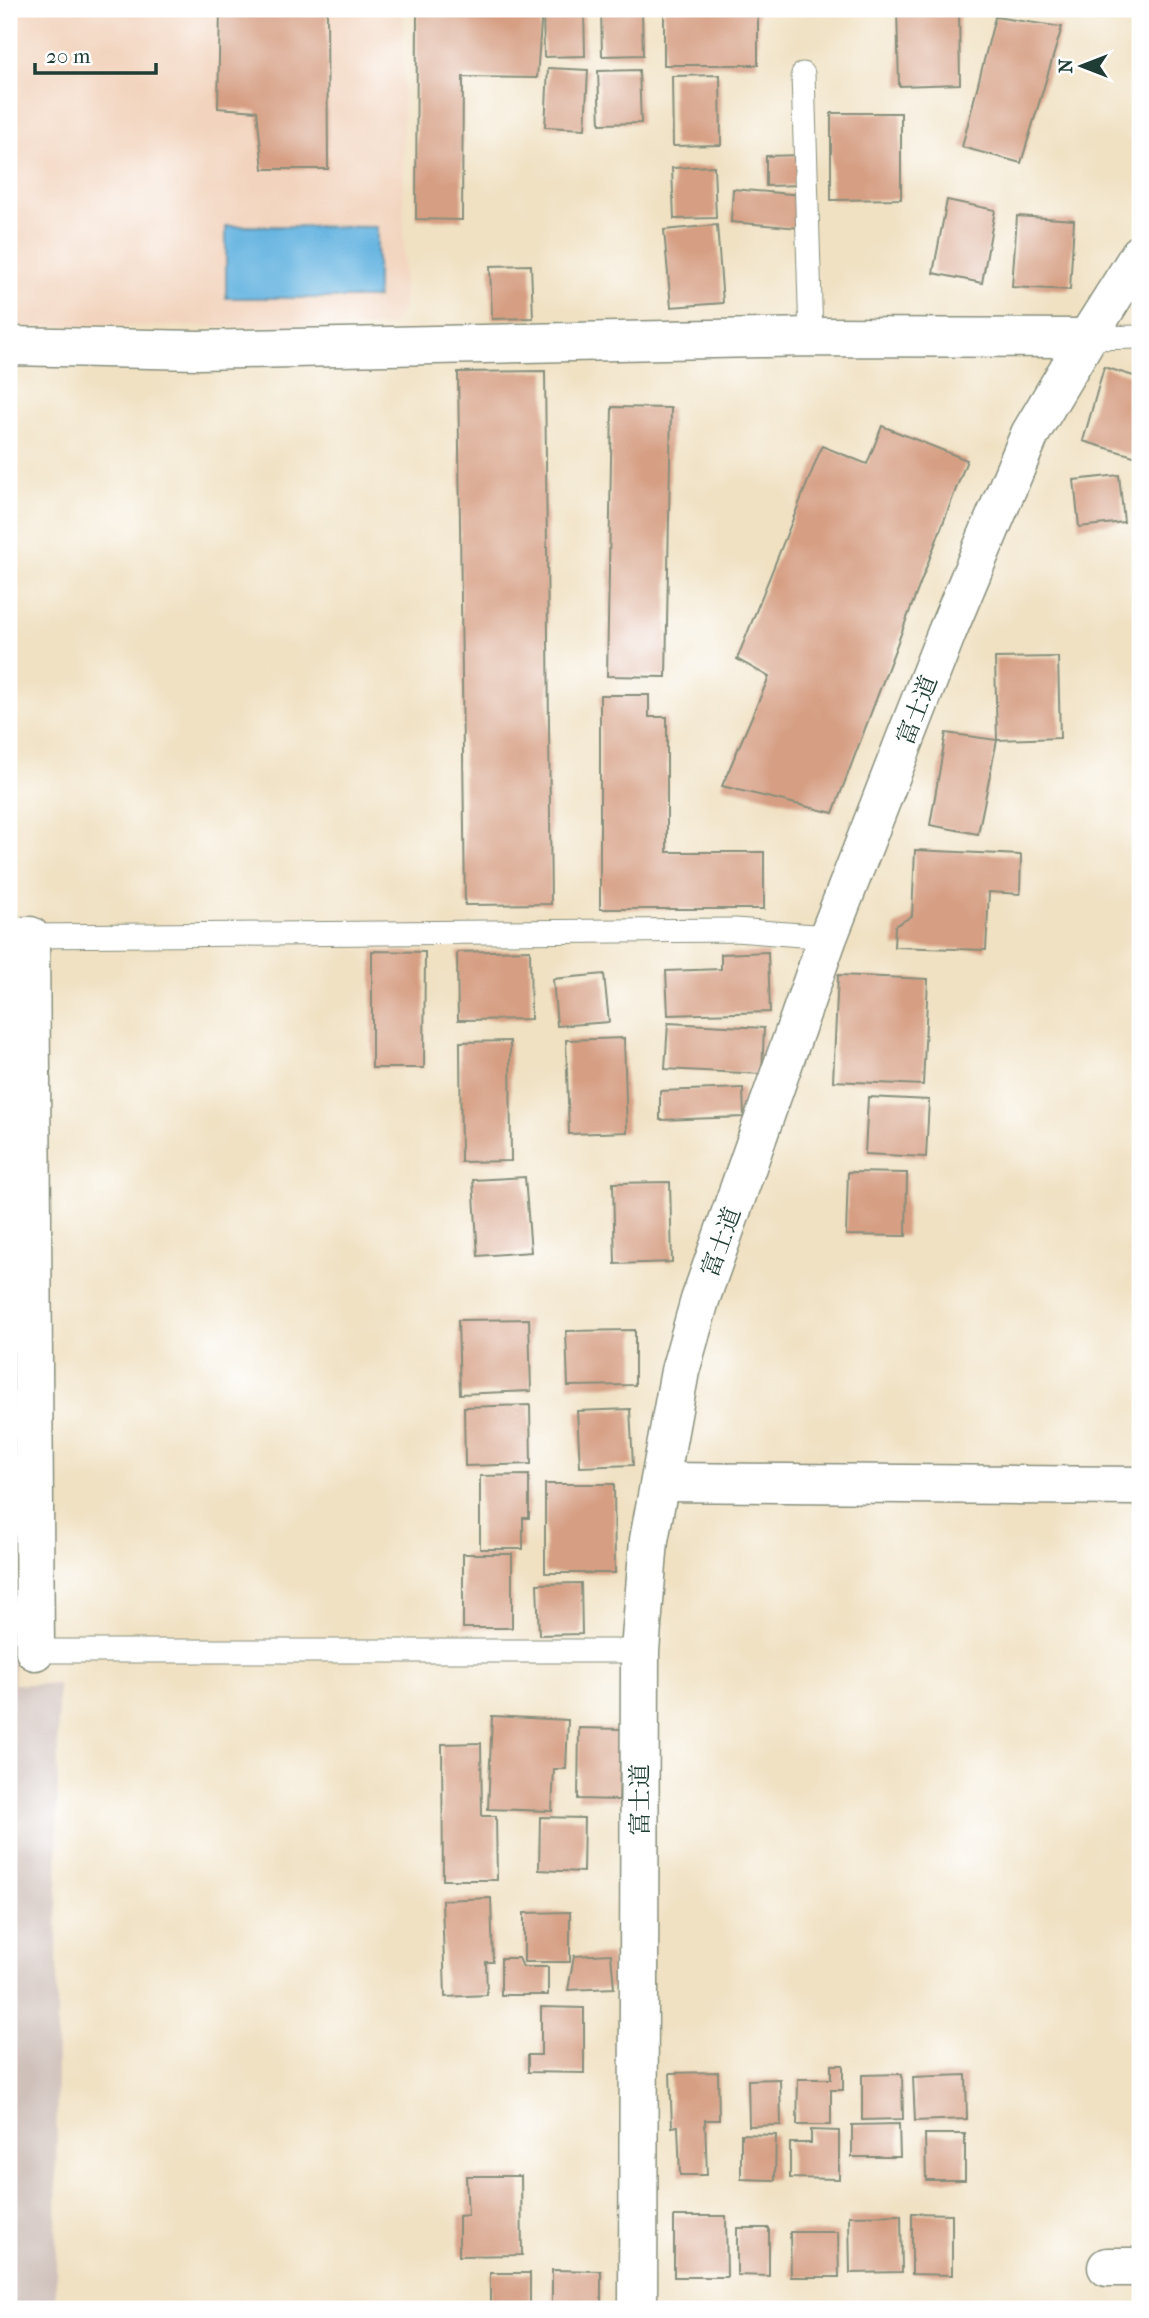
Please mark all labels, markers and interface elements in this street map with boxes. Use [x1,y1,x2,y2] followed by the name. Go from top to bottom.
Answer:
[35,32,156,76] scale bar
[1048,32,1118,102] north arrow
[46,44,91,68] text: 20 m
[1055,58,1077,73] text: N
[891,671,943,749] street label: 富士道
[696,1203,746,1281] street label: 富士道
[626,1764,654,1836] street label: 富士道

